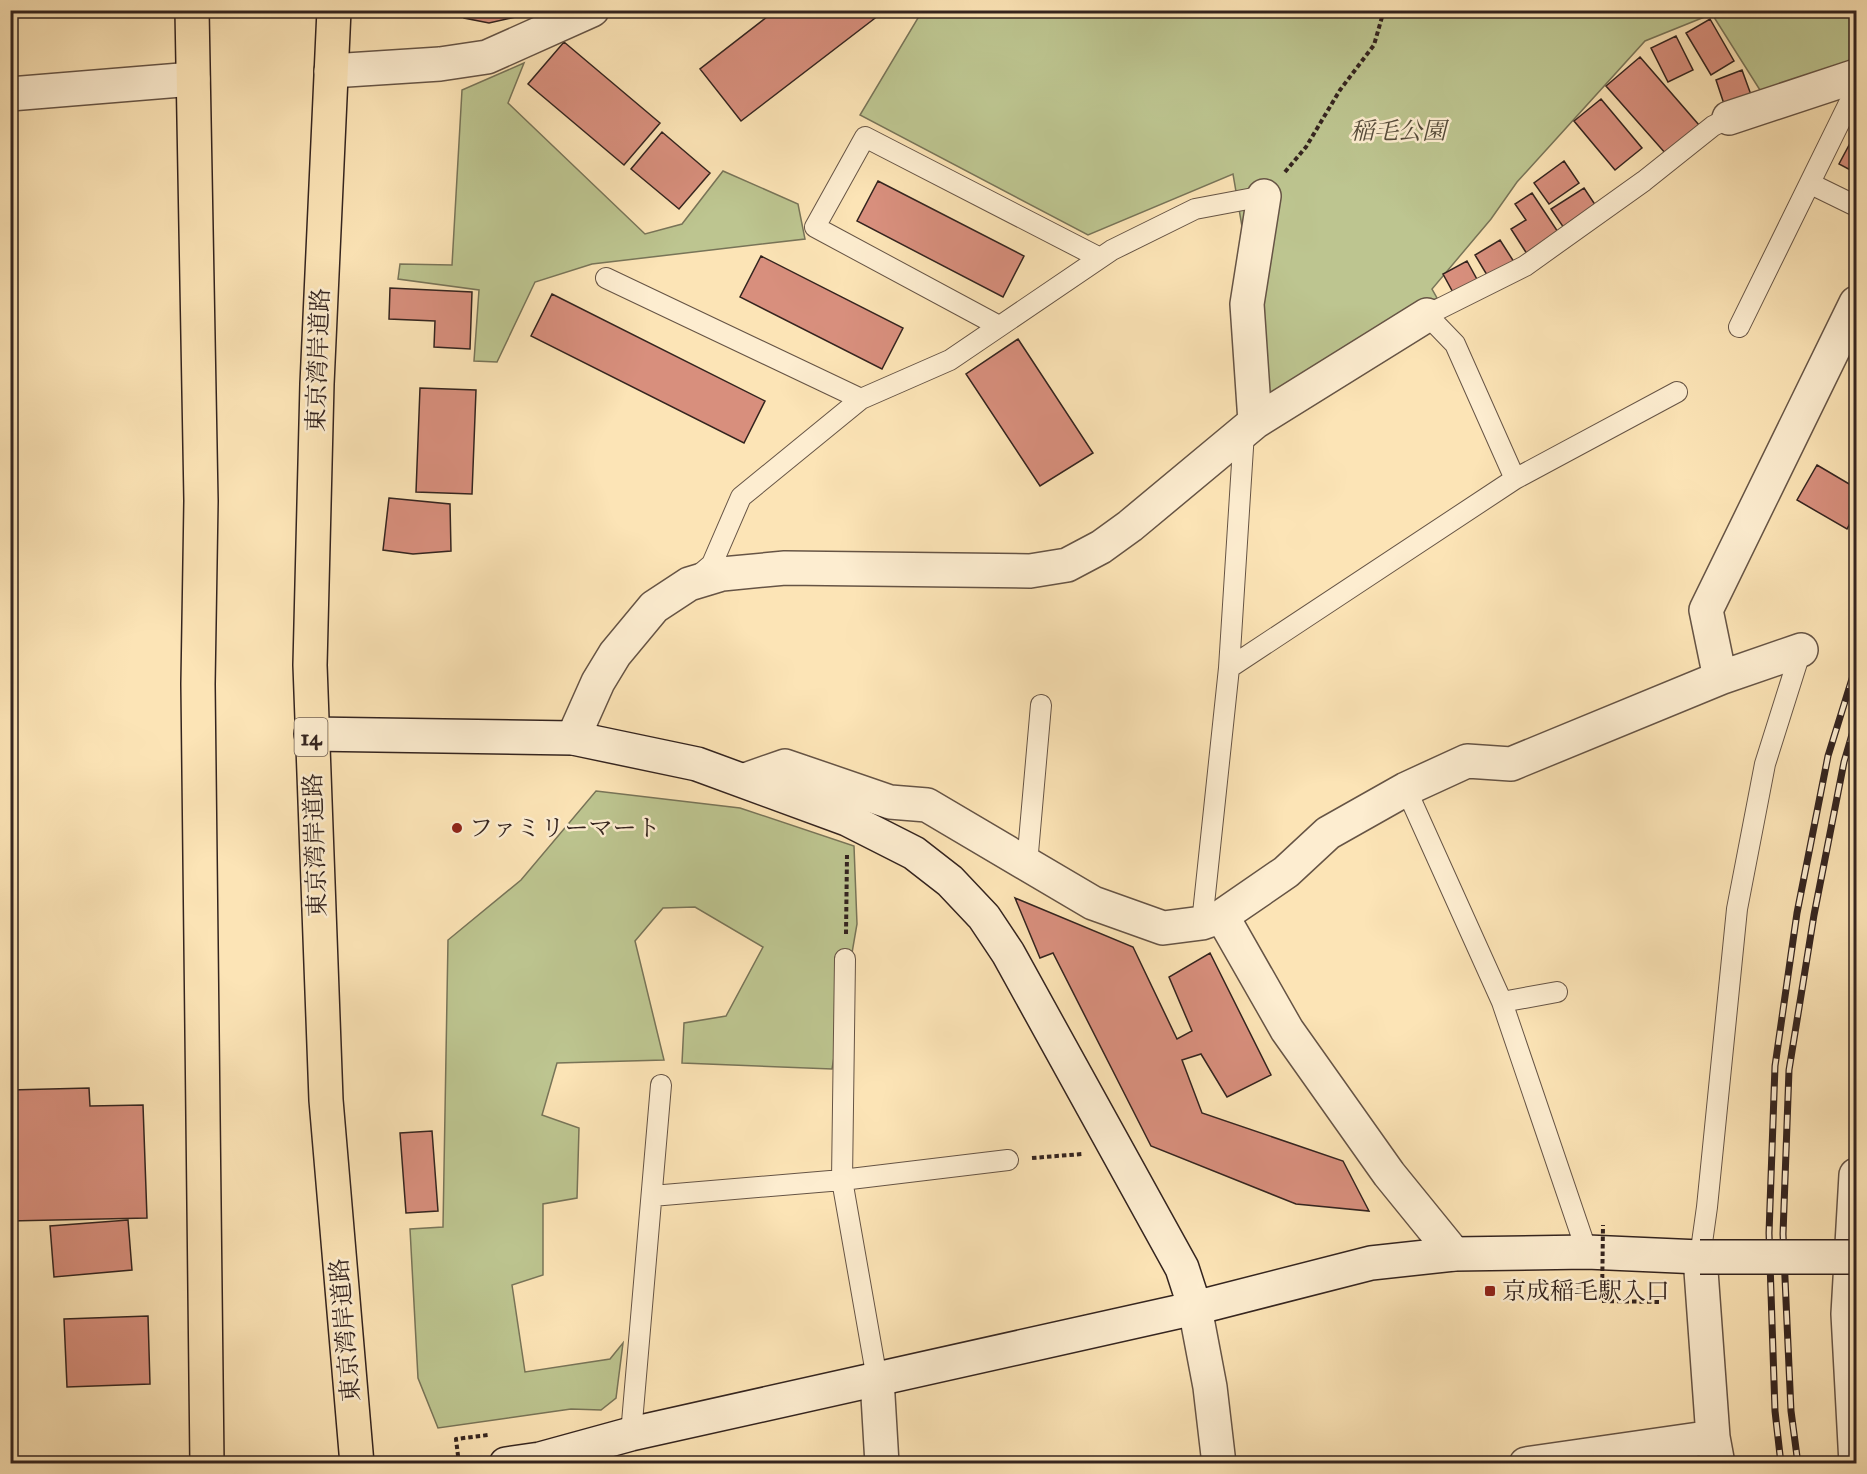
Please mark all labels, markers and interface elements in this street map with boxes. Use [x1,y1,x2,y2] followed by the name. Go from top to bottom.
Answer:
[1350,116,1450,146] park label: 稲毛公園
[300,288,336,432] street label: 東京湾岸道路
[294,718,328,756] road number: 14
[297,773,333,917] street label: 東京湾岸道路
[469,813,661,843] place label: ファミリーマート
[450,821,464,835] marker: ファミリーマート
[324,1257,366,1403] street label: 東京湾岸道路
[1502,1276,1670,1306] place label: 京成稲毛駅入口
[1483,1284,1497,1298] marker: 京成稲毛駅入口

